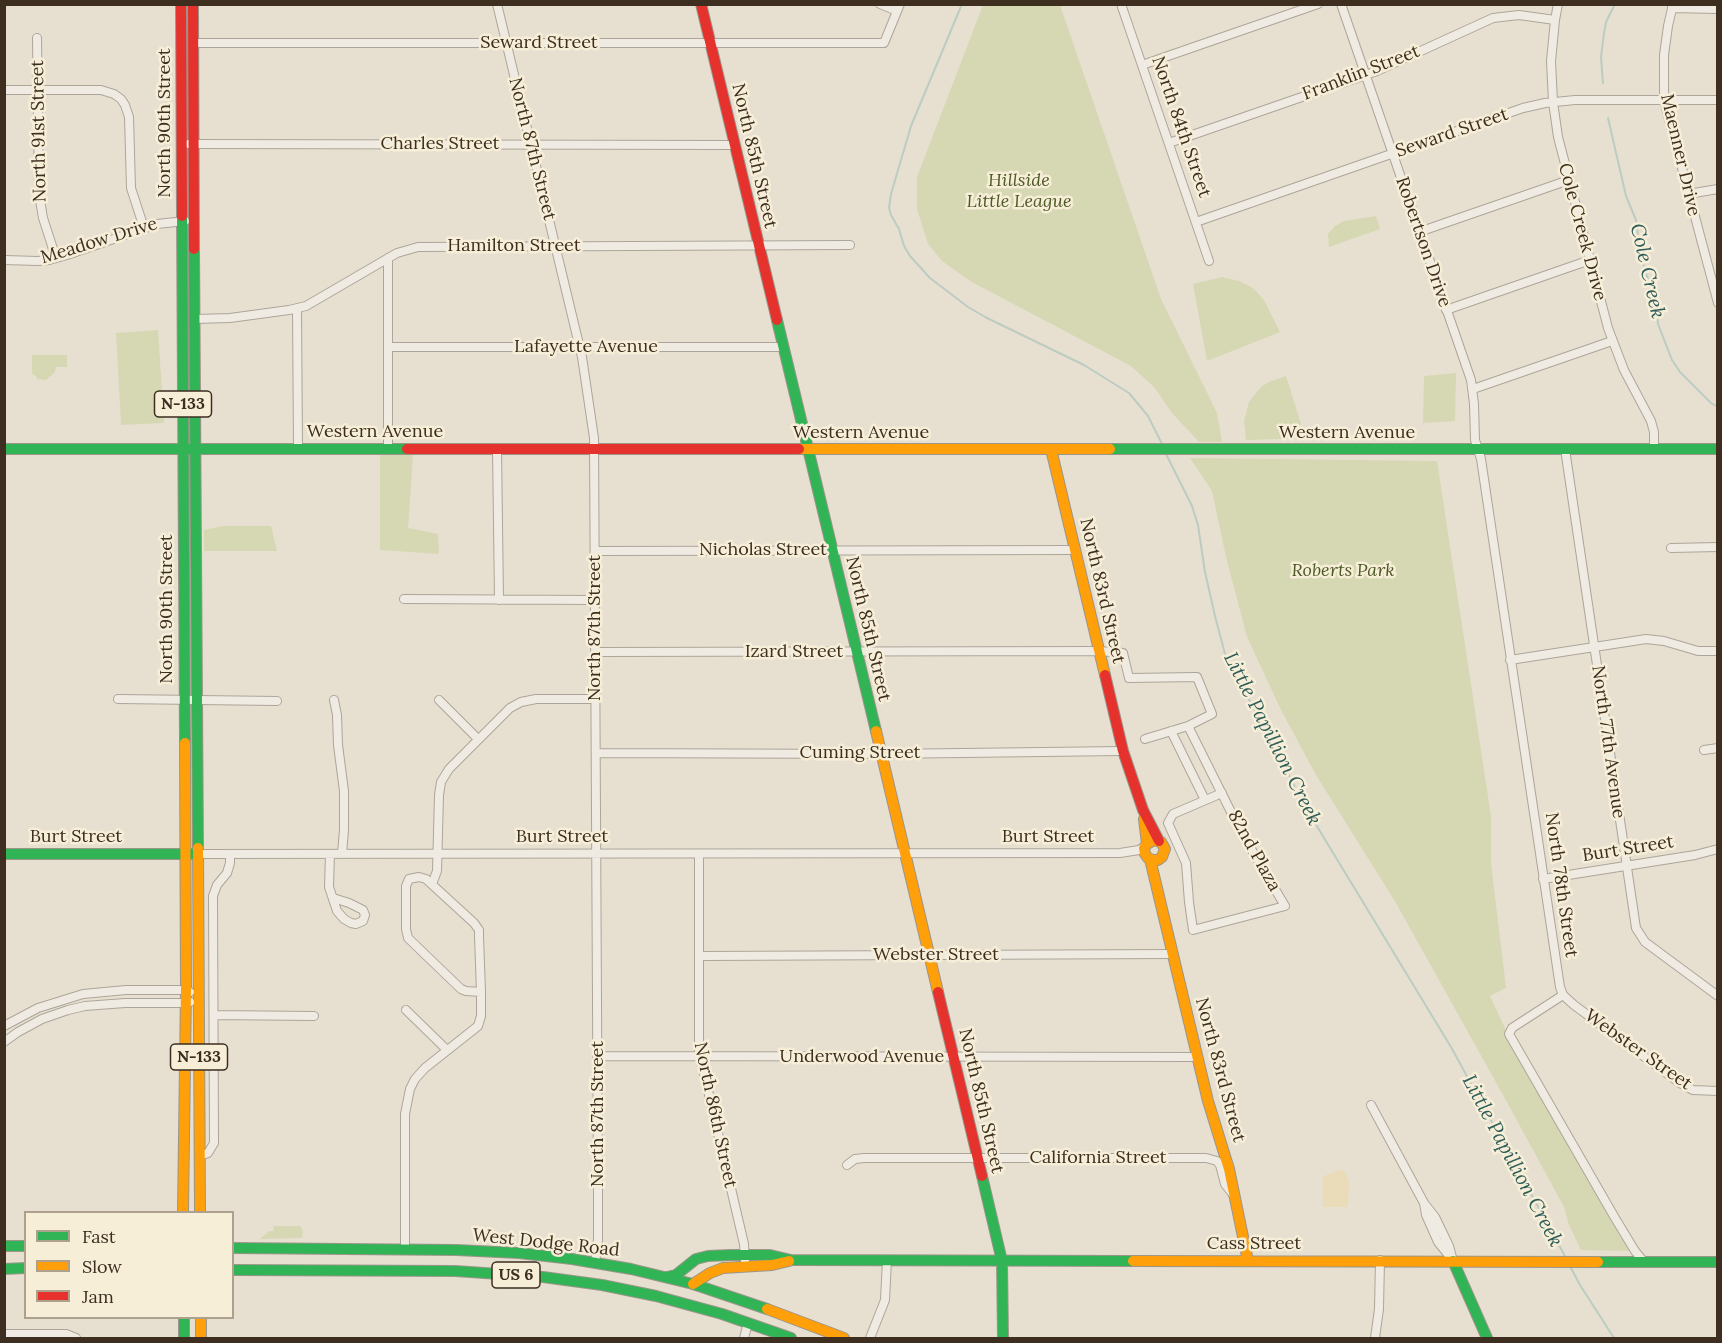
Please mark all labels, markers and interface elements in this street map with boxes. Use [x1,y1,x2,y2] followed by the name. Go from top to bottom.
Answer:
[480,32,598,54] street label: Seward Street
[1299,41,1423,105] street label: Franklin Street
[154,48,176,198] street label: North 90th Street
[1147,54,1215,200] street label: North 84th Street
[27,60,51,202] street label: North 91st Street
[504,75,560,223] street label: North 87th Street
[727,82,781,230] street label: North 85th Street
[1655,92,1705,218] street label: Maenner Drive
[1393,104,1511,162] street label: Seward Street
[380,133,500,155] street label: Charles Street
[1553,161,1611,303] street label: Cole Creek Drive
[966,170,1072,213] park label: Hillside Little League
[1391,174,1455,310] street label: Robertson Drive
[38,213,160,269] street label: Meadow Drive
[1624,221,1670,321] water label: Cole Creek
[447,235,581,257] street label: Hamilton Street
[514,336,658,358] street label: Lafayette Avenue
[154,391,212,417] road number: N-133
[307,421,443,443] street label: Western Avenue
[793,422,929,444] street label: Western Avenue
[1279,422,1415,444] street label: Western Avenue
[1075,516,1129,666] street label: North 83rd Street
[156,534,178,684] street label: North 90th Street
[699,539,827,561] street label: Nicholas Street
[584,555,606,701] street label: North 87th Street
[841,555,895,703] street label: North 85th Street
[1291,560,1395,582] park label: Roberts Park
[745,641,843,663] street label: Izard Street
[1218,648,1326,830] water label: Little Papillion Creek
[1587,664,1629,820] street label: North 77th Avenue
[799,742,921,764] street label: Cuming Street
[1223,807,1285,895] street label: 82nd Plaza
[1540,811,1582,959] street label: North 78th Street
[30,826,122,848] street label: Burt Street
[516,826,608,848] street label: Burt Street
[1002,826,1094,848] street label: Burt Street
[1581,831,1675,867] street label: Burt Street
[873,944,999,966] street label: Webster Street
[1190,995,1250,1145] street label: North 83rd Street
[1580,1005,1696,1095] street label: Webster Street
[954,1027,1008,1175] street label: North 85th Street
[689,1040,741,1190] street label: North 86th Street
[587,1041,609,1187] street label: North 87th Street
[170,1044,228,1070] road number: N-133
[780,1046,944,1068] street label: Underwood Avenue
[1457,1071,1567,1251] water label: Little Papillion Creek
[1029,1147,1167,1169] street label: California Street
[24,1211,234,1319] legend
[82,1225,116,1248] text: Fast
[471,1225,621,1261] street label: West Dodge Road
[1207,1233,1301,1255] street label: Cass Street
[82,1255,122,1278] text: Slow
[492,1262,540,1288] road number: US 6
[82,1285,114,1308] text: Jam

